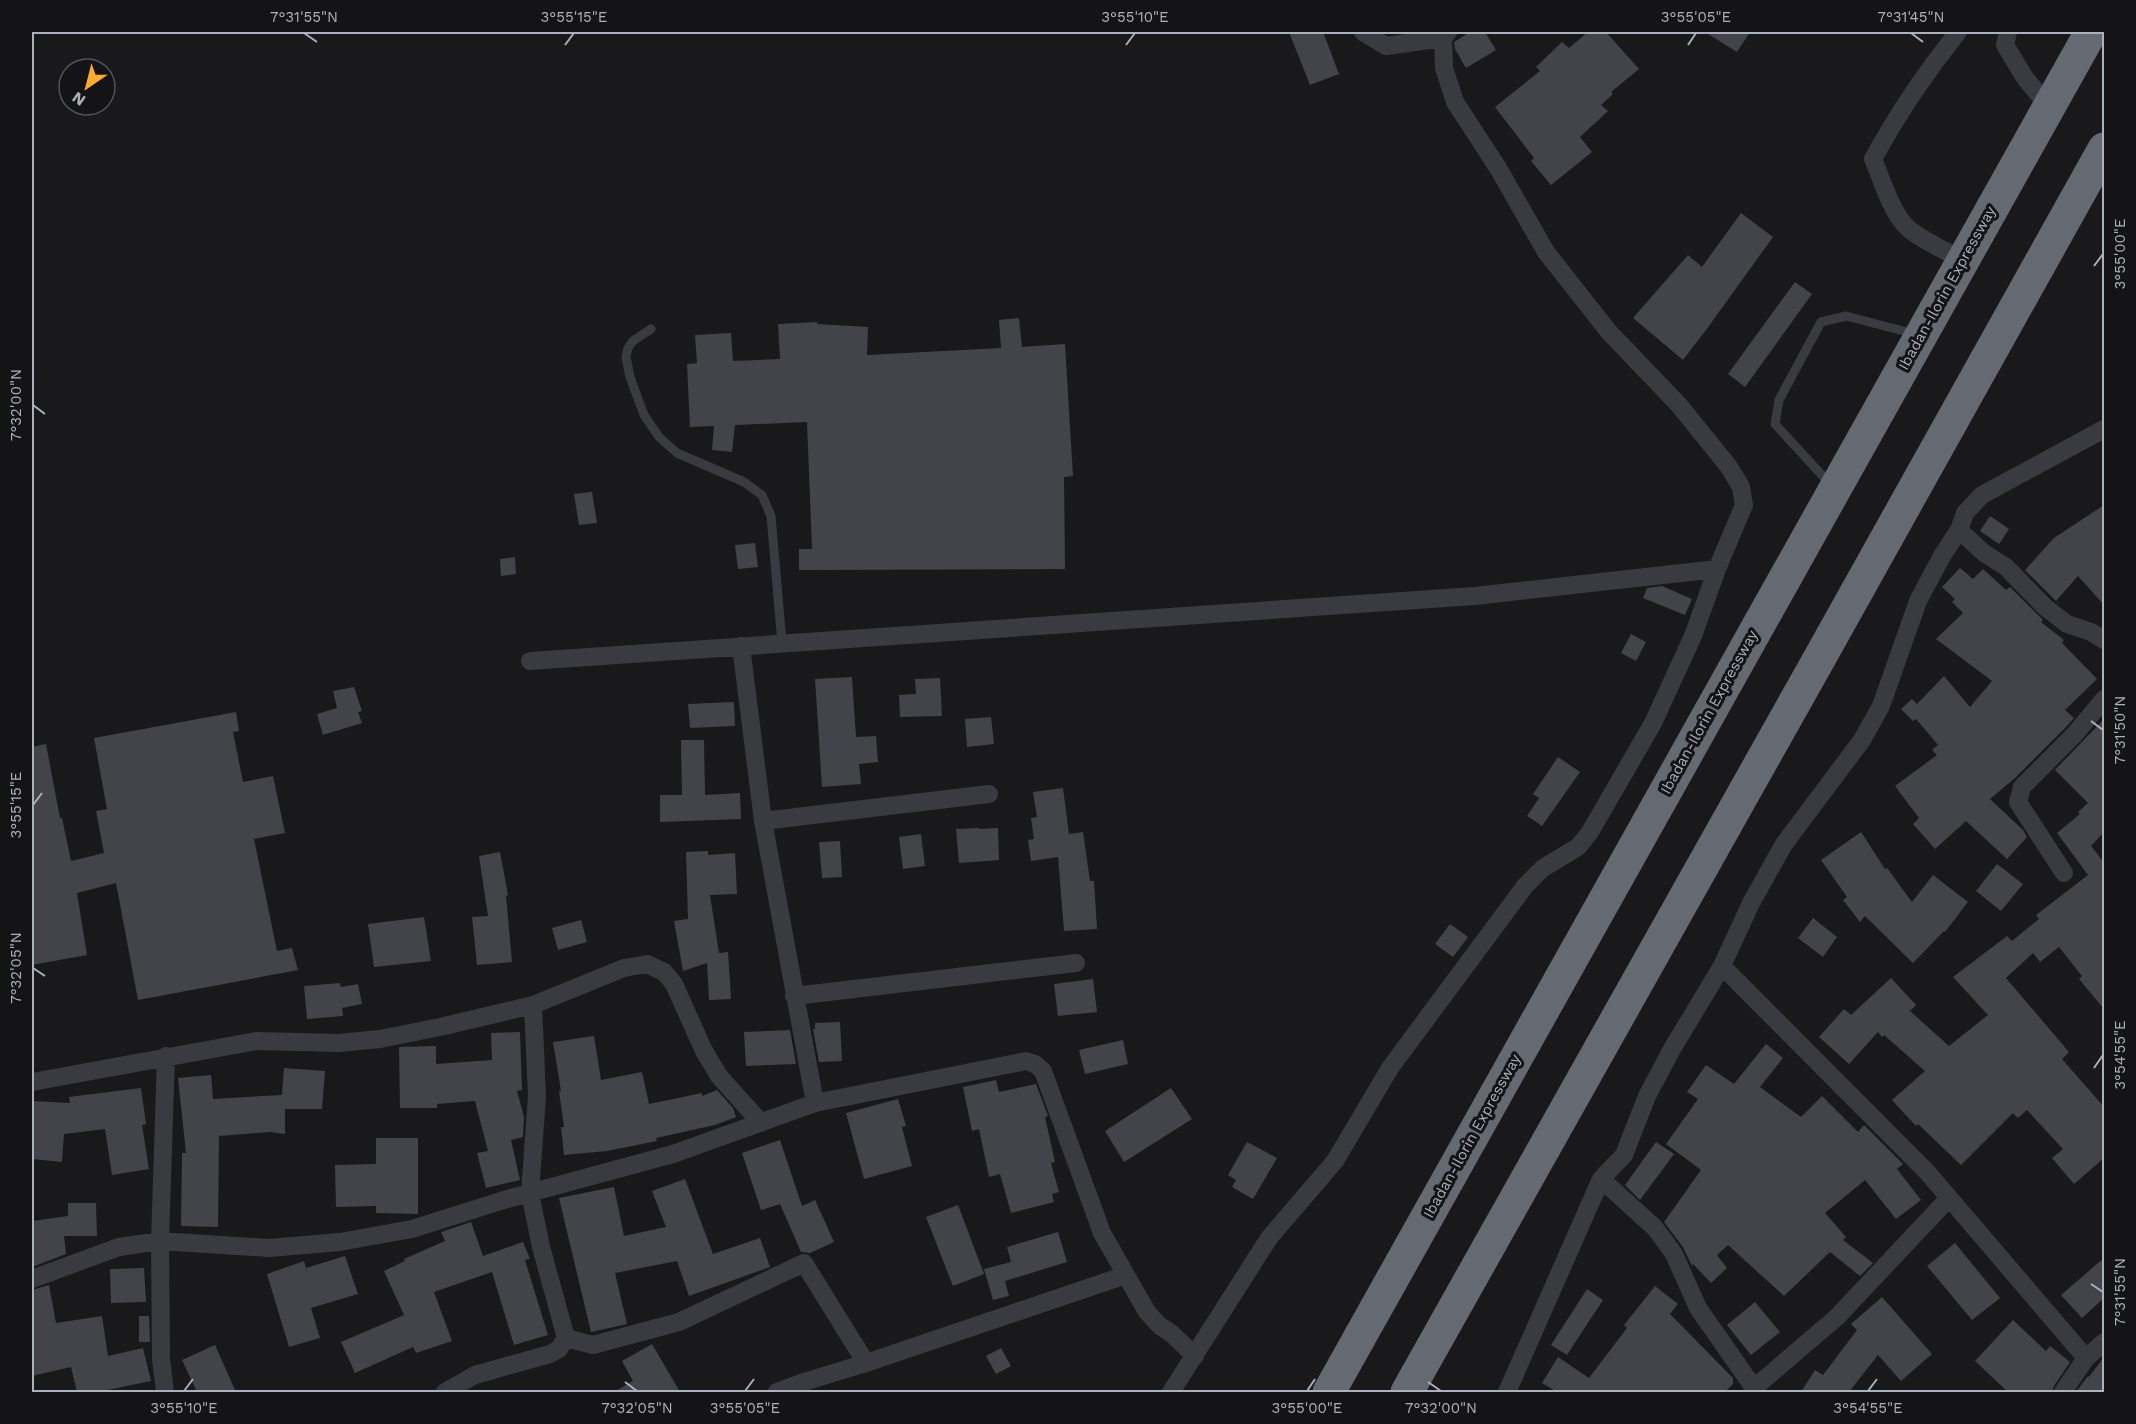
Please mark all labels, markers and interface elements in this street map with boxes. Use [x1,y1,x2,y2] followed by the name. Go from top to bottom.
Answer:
[270,8,338,26] text: 7°31'55"N
[541,8,607,26] text: 3°55'15"E
[1101,8,1169,26] text: 3°55'10"E
[1661,8,1731,26] text: 3°55'05"E
[1877,8,1945,26] text: 7°31'45"N
[57,57,117,117] north arrow
[68,88,89,110] text: N
[1894,203,2000,373] street label: Ibadan-Ilorin Expressway
[2111,219,2129,289] text: 3°55'00"E
[7,369,25,441] text: 7°32'00"N
[1656,627,1762,797] street label: Ibadan-Ilorin Expressway
[2111,696,2129,764] text: 7°31'50"N
[7,772,25,838] text: 3°55'15"E
[7,932,25,1004] text: 7°32'05"N
[2111,1020,2129,1090] text: 3°54'55"E
[1419,1051,1525,1221] street label: Ibadan-Ilorin Expressway
[2111,1258,2129,1326] text: 7°31'55"N
[150,1399,218,1417] text: 3°55'10"E
[601,1399,673,1417] text: 7°32'05"N
[710,1399,780,1417] text: 3°55'05"E
[1272,1399,1342,1417] text: 3°55'00"E
[1405,1399,1477,1417] text: 7°32'00"N
[1833,1399,1903,1417] text: 3°54'55"E

